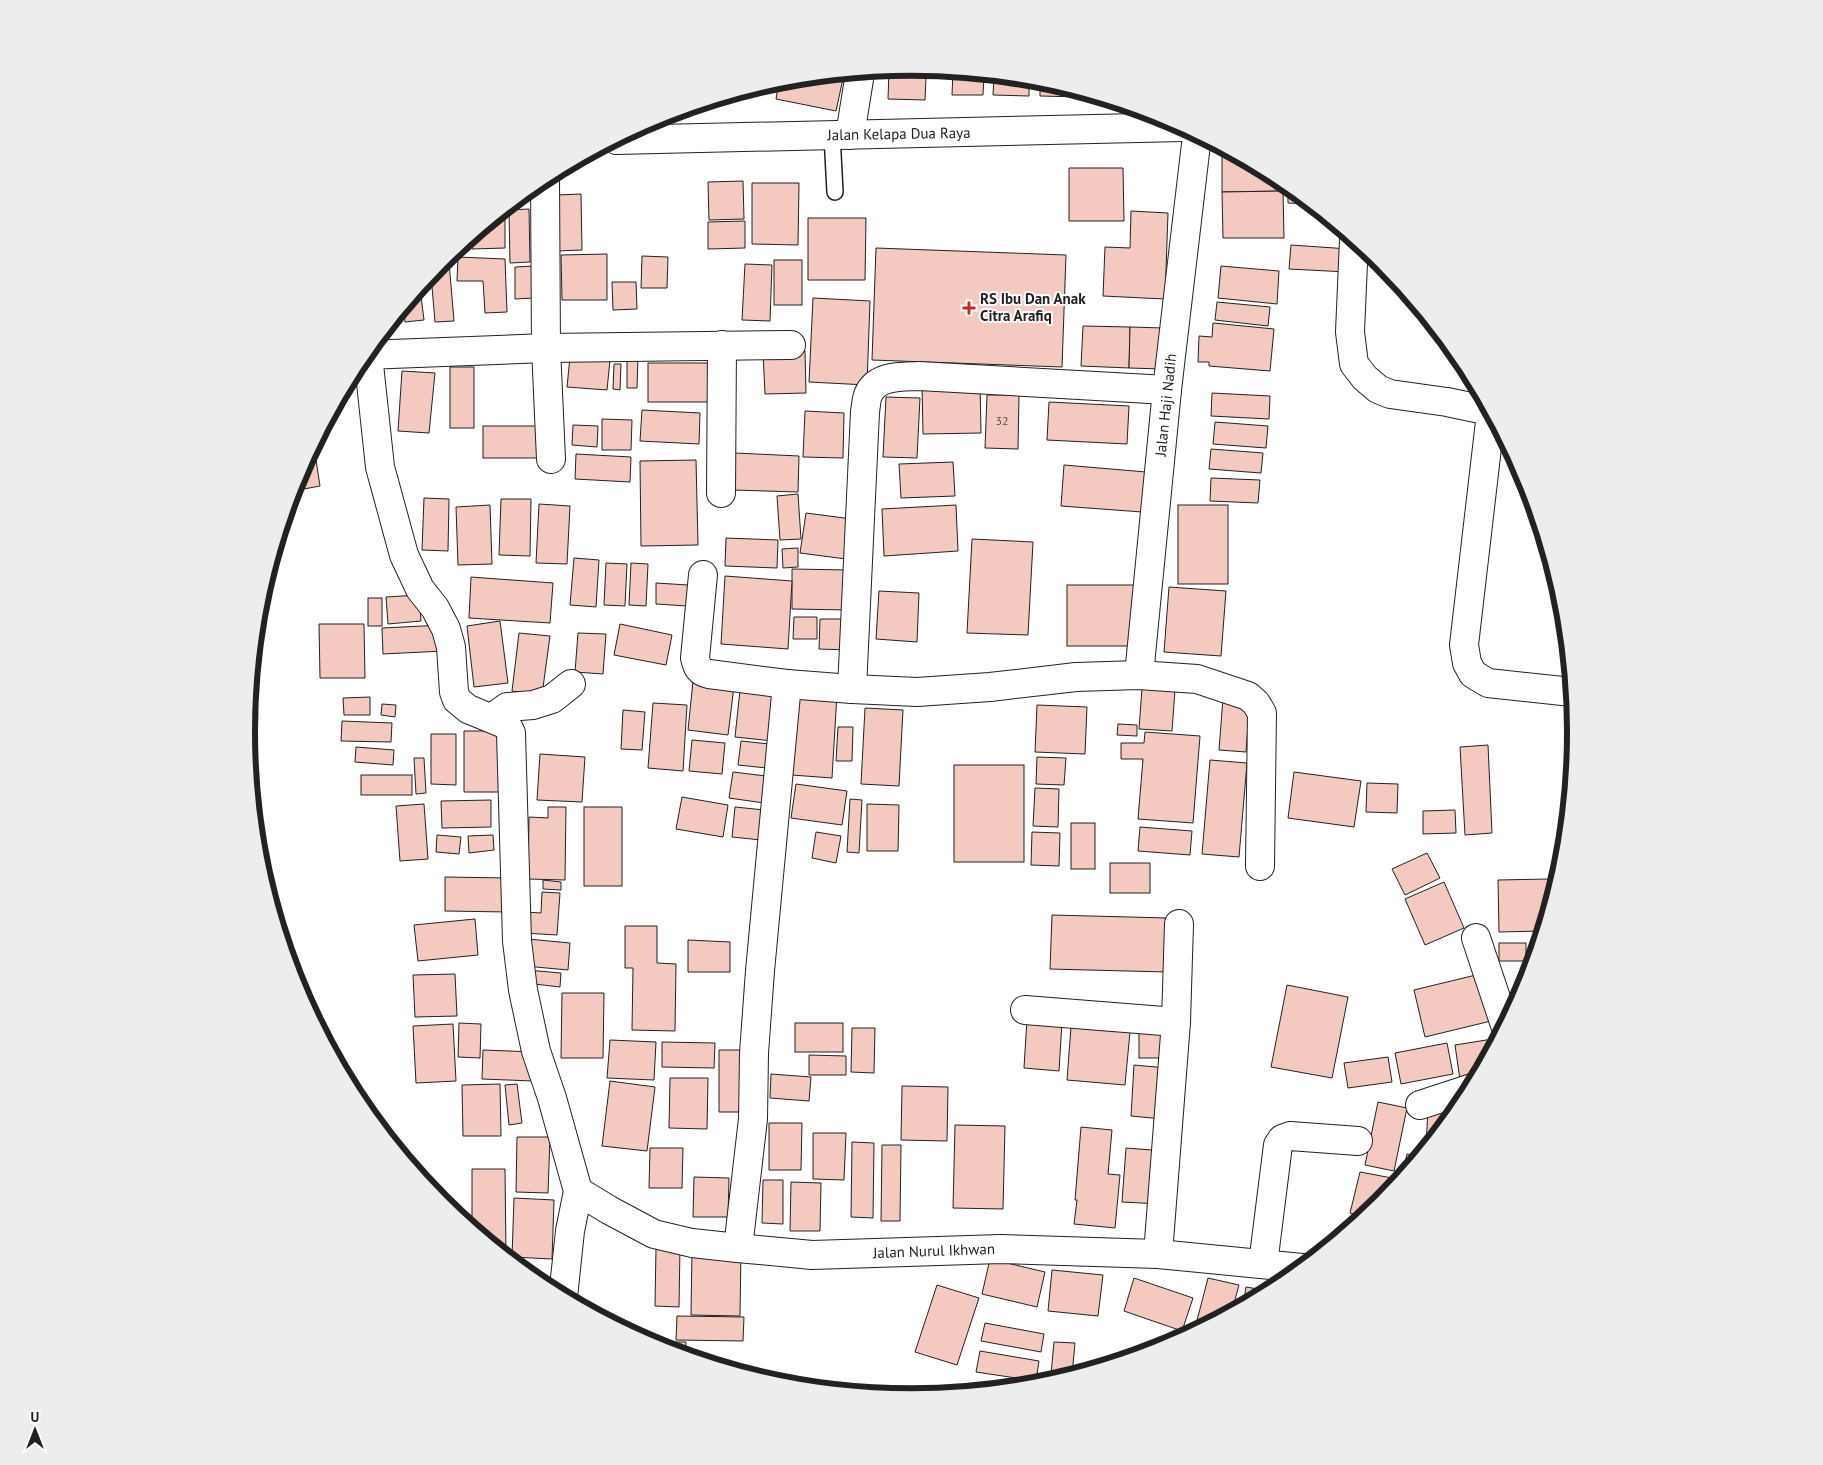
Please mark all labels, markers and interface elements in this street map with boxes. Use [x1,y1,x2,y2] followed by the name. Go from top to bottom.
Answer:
[826,123,971,144] street label: Jalan Kelapa Dua Raya
[980,289,1086,325] place label: RS Ibu Dan Anak Citra Arafiq
[962,301,976,315] marker: RS Ibu Dan Anak Citra Arafiq
[1151,353,1180,458] street label: Jalan Haji Nadih
[995,413,1009,428] house number: 32
[872,1239,995,1262] street label: Jalan Nurul Ikhwan
[10,1405,60,1455] north arrow
[31,1408,39,1426] text: U

